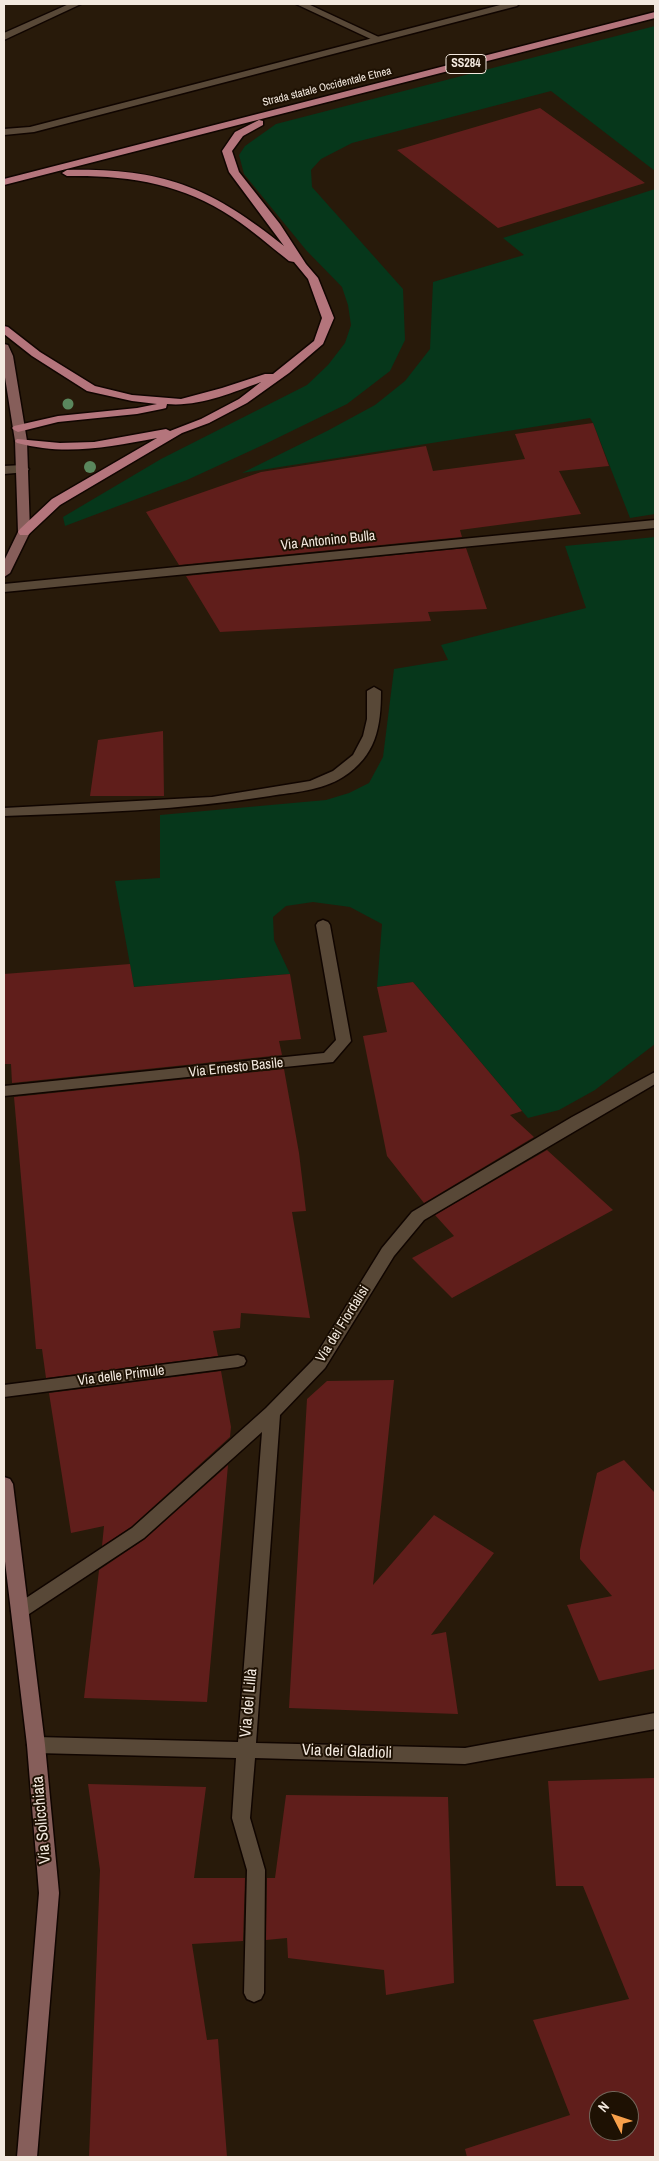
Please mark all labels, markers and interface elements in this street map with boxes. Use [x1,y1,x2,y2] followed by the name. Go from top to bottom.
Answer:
[446,54,486,74] road number: SS284
[261,65,393,109] street label: Strada statale Occidentale Etnea
[280,528,376,554] street label: Via Antonino Bulla
[188,1055,284,1081] street label: Via Ernesto Basile
[313,1283,373,1365] street label: Via dei Fiordalisi
[77,1362,165,1390] street label: Via delle Primule
[236,1668,262,1738] street label: Via dei Lillà
[302,1741,392,1763] street label: Via dei Gladioli
[29,1775,55,1865] street label: Via Solicchiata
[589,2091,639,2141] north arrow
[594,2098,613,2116] text: N

